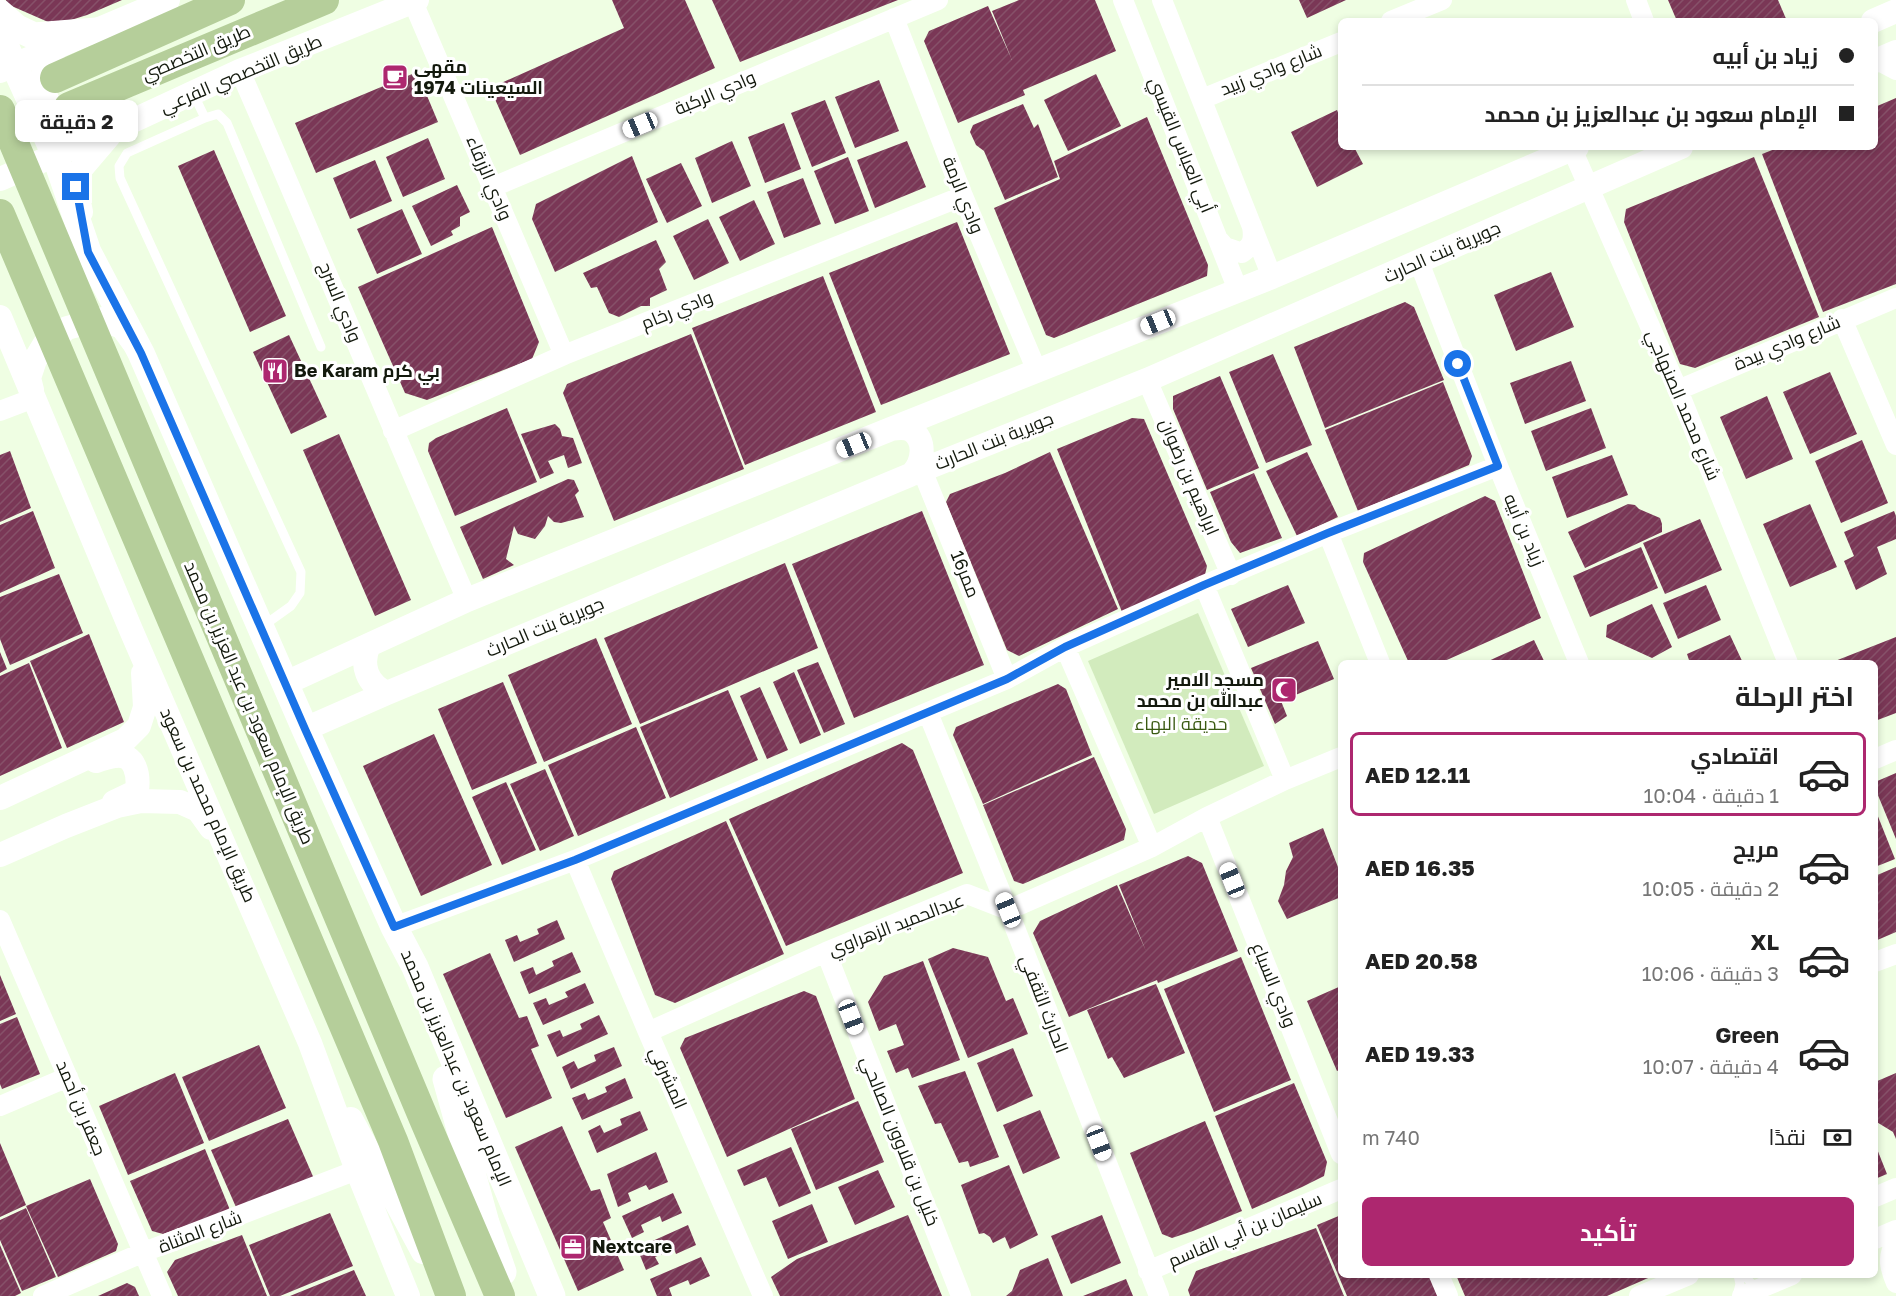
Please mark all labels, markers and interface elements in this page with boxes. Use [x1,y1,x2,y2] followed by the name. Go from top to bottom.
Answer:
[138,19,255,88] street label: طريق التخصصي
[156,29,327,121] street label: طريق التخصصي الفرعي
[1217,39,1326,103] street label: شارع وادي زبيد
[1713,42,1818,69] text: زياد بن أبيه
[414,55,543,98] place label: مقهى السيعينات 1974
[380,62,410,92] cafe icon: مقهى السيعينات 1974
[671,65,760,123] street label: وادي الركبة
[1141,74,1219,217] street label: أبي العباس القيسي
[14,100,138,142] callout: 2 دقيقة
[1485,100,1818,127] text: الإمام سعود بن عبدالعزيز بن محمد
[40,109,113,133] text: 2 دقيقة
[620,110,660,140] car
[459,132,518,225] street label: وادي الزرقاء
[935,153,989,238] street label: وادي الرمة
[62,173,89,200] route end
[1380,215,1504,288] street label: جويرية بنت الحارث
[311,258,367,347] street label: وادي السرح
[638,285,717,337] street label: وادي رخام
[1138,307,1178,337] car
[1730,310,1845,378] street label: شارع وادي بيدة
[1639,326,1726,485] street label: شارع محمد الصنهاجي
[1444,350,1471,377] route start
[260,356,290,386] restaurant icon: Be Karam بي كرم
[294,359,440,386] place label: Be Karam بي كرم
[931,406,1057,475] street label: جويرية بنت الحارث
[1154,415,1224,539] street label: ابراهيم بن رضوان
[834,430,874,460] car
[1499,490,1550,570] street label: زياد بن أبيه
[946,547,985,601] street label: ممر16
[178,558,320,848] street label: طريق الإمام سعود بن عبد العزيز بن محمد
[482,591,607,662] street label: جويرية بنت الحارث
[1137,668,1264,712] place label: مسجد الامير عبدالله بن محمد
[1269,675,1299,705] mosque icon: مسجد الامير عبدالله بن محمد
[1735,680,1854,712] text: اختر الرحلة
[154,704,262,906] street label: طريق الإمام محمد بن سعود
[1135,712,1227,735] park label: حديقة البهاء
[1690,742,1779,769] text: اقتصادي
[1797,747,1851,801] icon: car
[1365,761,1470,788] text: AED 12.11
[1644,783,1779,807] text: 1 دقيقة · 10:04
[1733,835,1779,862] text: مريح
[1797,840,1851,894] icon: car
[1365,854,1475,881] text: AED 16.35
[1217,860,1247,900] car
[1642,876,1779,900] text: 2 دقيقة · 10:05
[825,888,968,964] street label: عبدالحميد الزهراوي
[993,890,1023,930] car
[1751,928,1779,955] text: XL
[1797,933,1851,987] icon: car
[1244,939,1302,1032] street label: وادي السباع
[395,946,517,1190] street label: الإمام سعود بن عبدالعزيز بن محمد
[1365,947,1478,974] text: AED 20.58
[1012,951,1074,1057] street label: الحارث الثقفي
[1642,961,1779,985] text: 3 دقيقة · 10:06
[836,997,866,1037] car
[1715,1021,1779,1048] text: Green
[1797,1026,1851,1080] icon: car
[1365,1040,1475,1067] text: AED 19.33
[642,1043,692,1114] street label: المشرفي
[853,1053,945,1230] street label: خليل بن قلاوون الصالحي
[1643,1054,1779,1078] text: 4 دقيقة · 10:07
[51,1057,112,1159] street label: جعفر بن أحمد
[1821,1121,1854,1154] icon: cash
[1084,1123,1114,1163] car
[1768,1123,1806,1150] text: نقدًا
[1362,1125,1420,1149] text: 740 m
[1164,1187,1326,1275] street label: سليمان بن أبي القاسم
[1362,1197,1854,1266] button: تأكيد
[155,1205,245,1259] street label: شارع المثناة
[558,1232,588,1262] office icon: Nextcare
[592,1235,672,1257] place label: Nextcare

